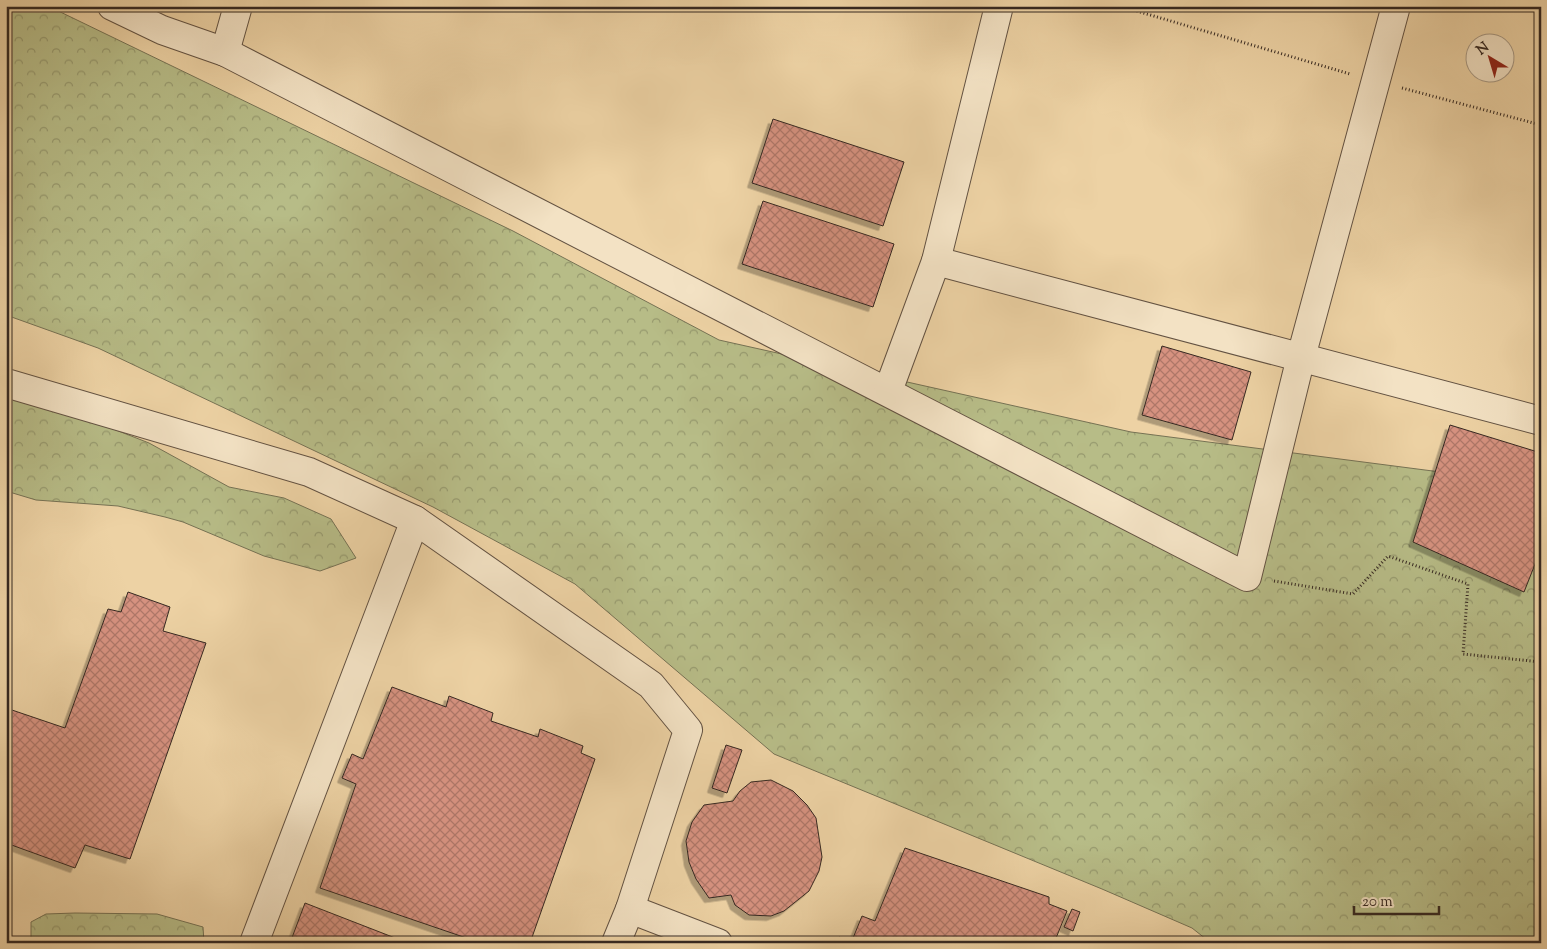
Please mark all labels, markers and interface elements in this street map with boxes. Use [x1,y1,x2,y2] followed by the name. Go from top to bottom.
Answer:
[1464,32,1514,82] north arrow
[1473,38,1494,61] text: N
[1354,884,1440,916] scale bar
[1362,892,1393,913] text: 20 m

